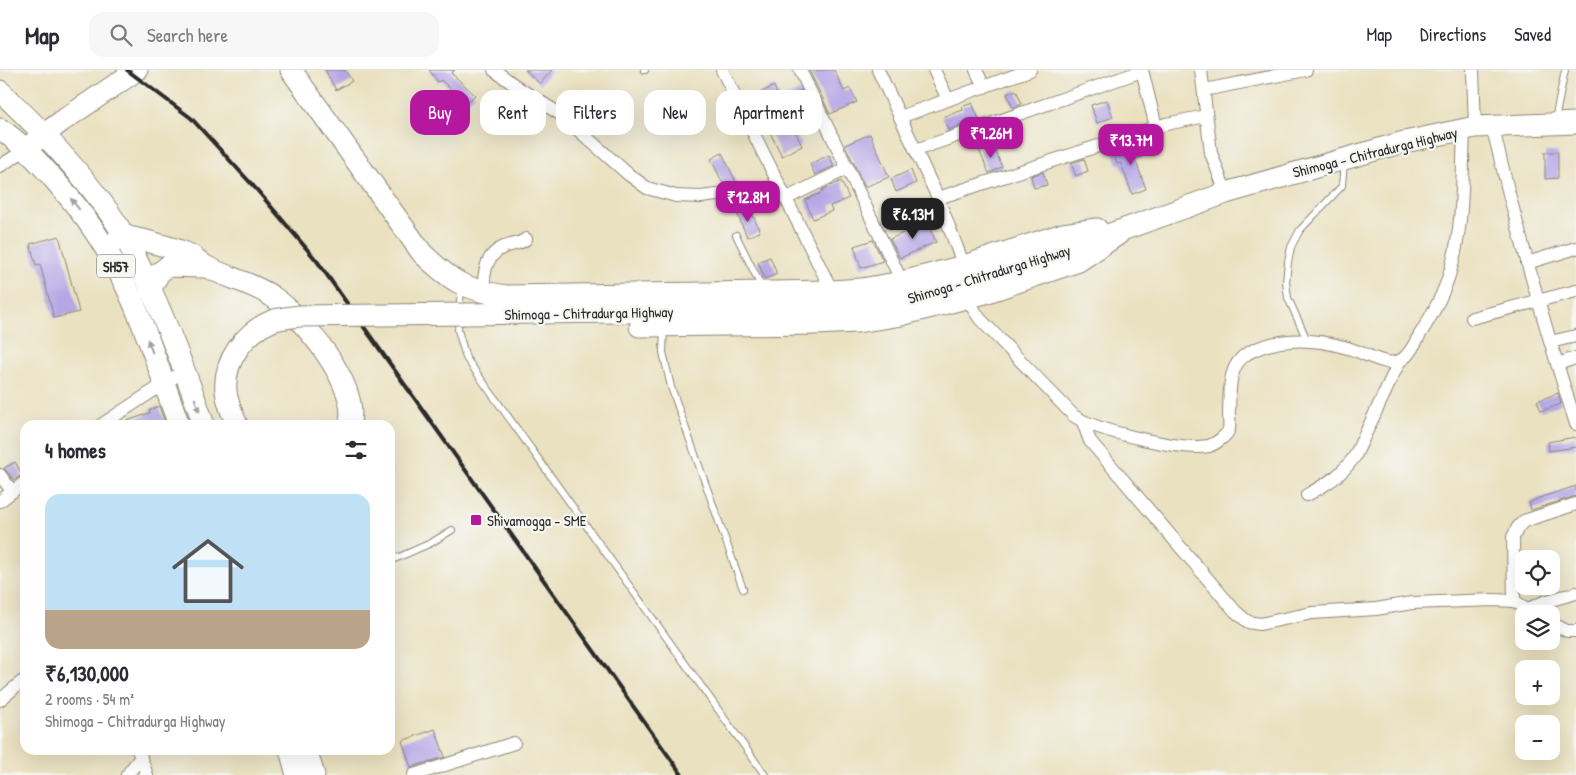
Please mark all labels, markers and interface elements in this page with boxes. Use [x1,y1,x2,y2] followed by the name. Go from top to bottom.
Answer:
[89,12,439,57] search box
[25,19,59,51] text: Map
[107,21,135,49] icon: search
[147,22,228,48] text: Search here
[1367,22,1392,47] text: Map
[1420,22,1486,47] text: Directions
[1514,22,1551,47] text: Saved
[410,90,470,135] chip: Buy
[480,90,546,135] chip: Rent
[556,90,634,135] chip: Filters
[644,90,706,135] chip: New
[716,90,822,135] chip: Apartment
[950,116,1032,159] pin: ₹9.26M
[1290,121,1460,183] street label: Shimoga - Chitradurga Highway
[970,122,1012,144] text: ₹9.26M
[1090,124,1172,166] pin: ₹13.7M
[1110,129,1153,151] text: ₹13.7M
[707,180,789,223] pin: ₹12.8M
[727,186,769,208] text: ₹12.8M
[69,197,80,210] one-way arrow
[872,198,954,240] pin: ₹6.13M
[892,203,934,225] text: ₹6.13M
[905,239,1073,309] street label: Shimoga - Chitradurga Highway
[97,255,135,278] road number: SH57
[504,301,674,325] street label: Shimoga - Chitradurga Highway
[146,339,154,354] one-way arrow
[193,398,201,413] one-way arrow
[45,436,106,465] text: 4 homes
[342,436,370,464] icon: filters
[487,510,587,531] place label: Shivamogga - SME
[469,513,483,527] marker: Shivamogga - SME
[163,526,253,616] icon: home
[1515,550,1560,760] map controls
[1515,550,1560,595] button: locate
[1515,605,1560,650] button: layers
[45,659,129,688] text: ₹6,130,000
[1515,660,1560,705] button: +
[45,688,134,710] text: 2 rooms · 54 m²
[45,710,225,732] text: Shimoga - Chitradurga Highway
[1515,715,1560,760] button: −

